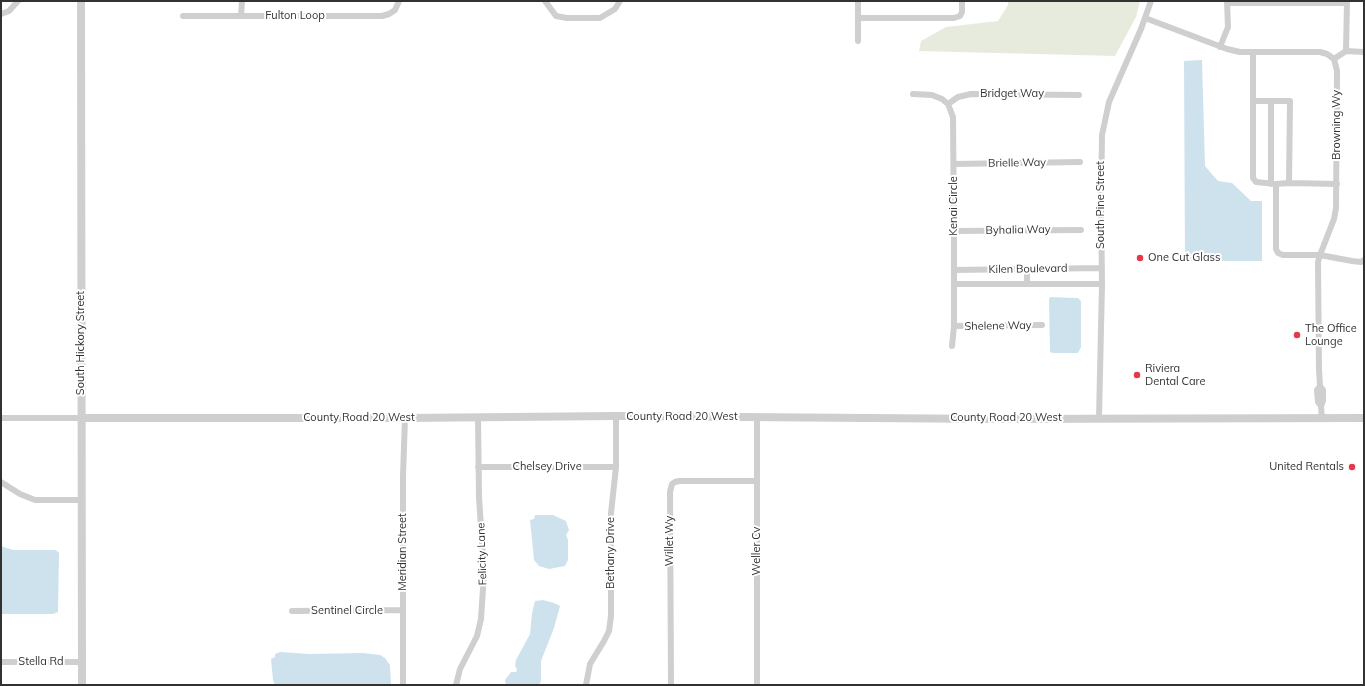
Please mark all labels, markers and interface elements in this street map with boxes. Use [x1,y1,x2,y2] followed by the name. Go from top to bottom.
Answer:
[265,9,325,23] street label: Fulton Loop
[980,87,1044,101] street label: Bridget Way
[1330,90,1344,160] street label: Browning Wy
[988,156,1046,170] street label: Brielle Way
[1094,161,1108,249] street label: South Pine Street
[947,176,961,236] street label: Kenai Circle
[985,223,1051,237] street label: Byhalia Way
[1148,251,1220,265] place label: One Cut Glass
[1135,253,1145,263] marker: One Cut Glass
[988,262,1068,276] street label: Kilen Boulevard
[74,291,88,395] street label: South Hickory Street
[964,319,1032,333] street label: Shelene Way
[1305,322,1357,348] place label: The Office Lounge
[1292,330,1302,340] marker: The Office Lounge
[1145,362,1205,388] place label: Riviera Dental Care
[1132,370,1142,380] marker: Riviera Dental Care
[626,410,738,424] street label: County Road 20 West
[303,411,415,425] street label: County Road 20 West
[950,411,1062,425] street label: County Road 20 West
[512,460,582,474] street label: Chelsey Drive
[1269,460,1344,474] place label: United Rentals
[1347,462,1357,472] marker: United Rentals
[396,513,410,591] street label: Meridian Street
[663,516,677,566] street label: Willet Wy
[604,517,618,589] street label: Bethany Drive
[474,522,490,586] street label: Felicity Lane
[750,527,764,575] street label: Weller Cv
[311,604,383,618] street label: Sentinel Circle
[18,655,64,669] street label: Stella Rd

